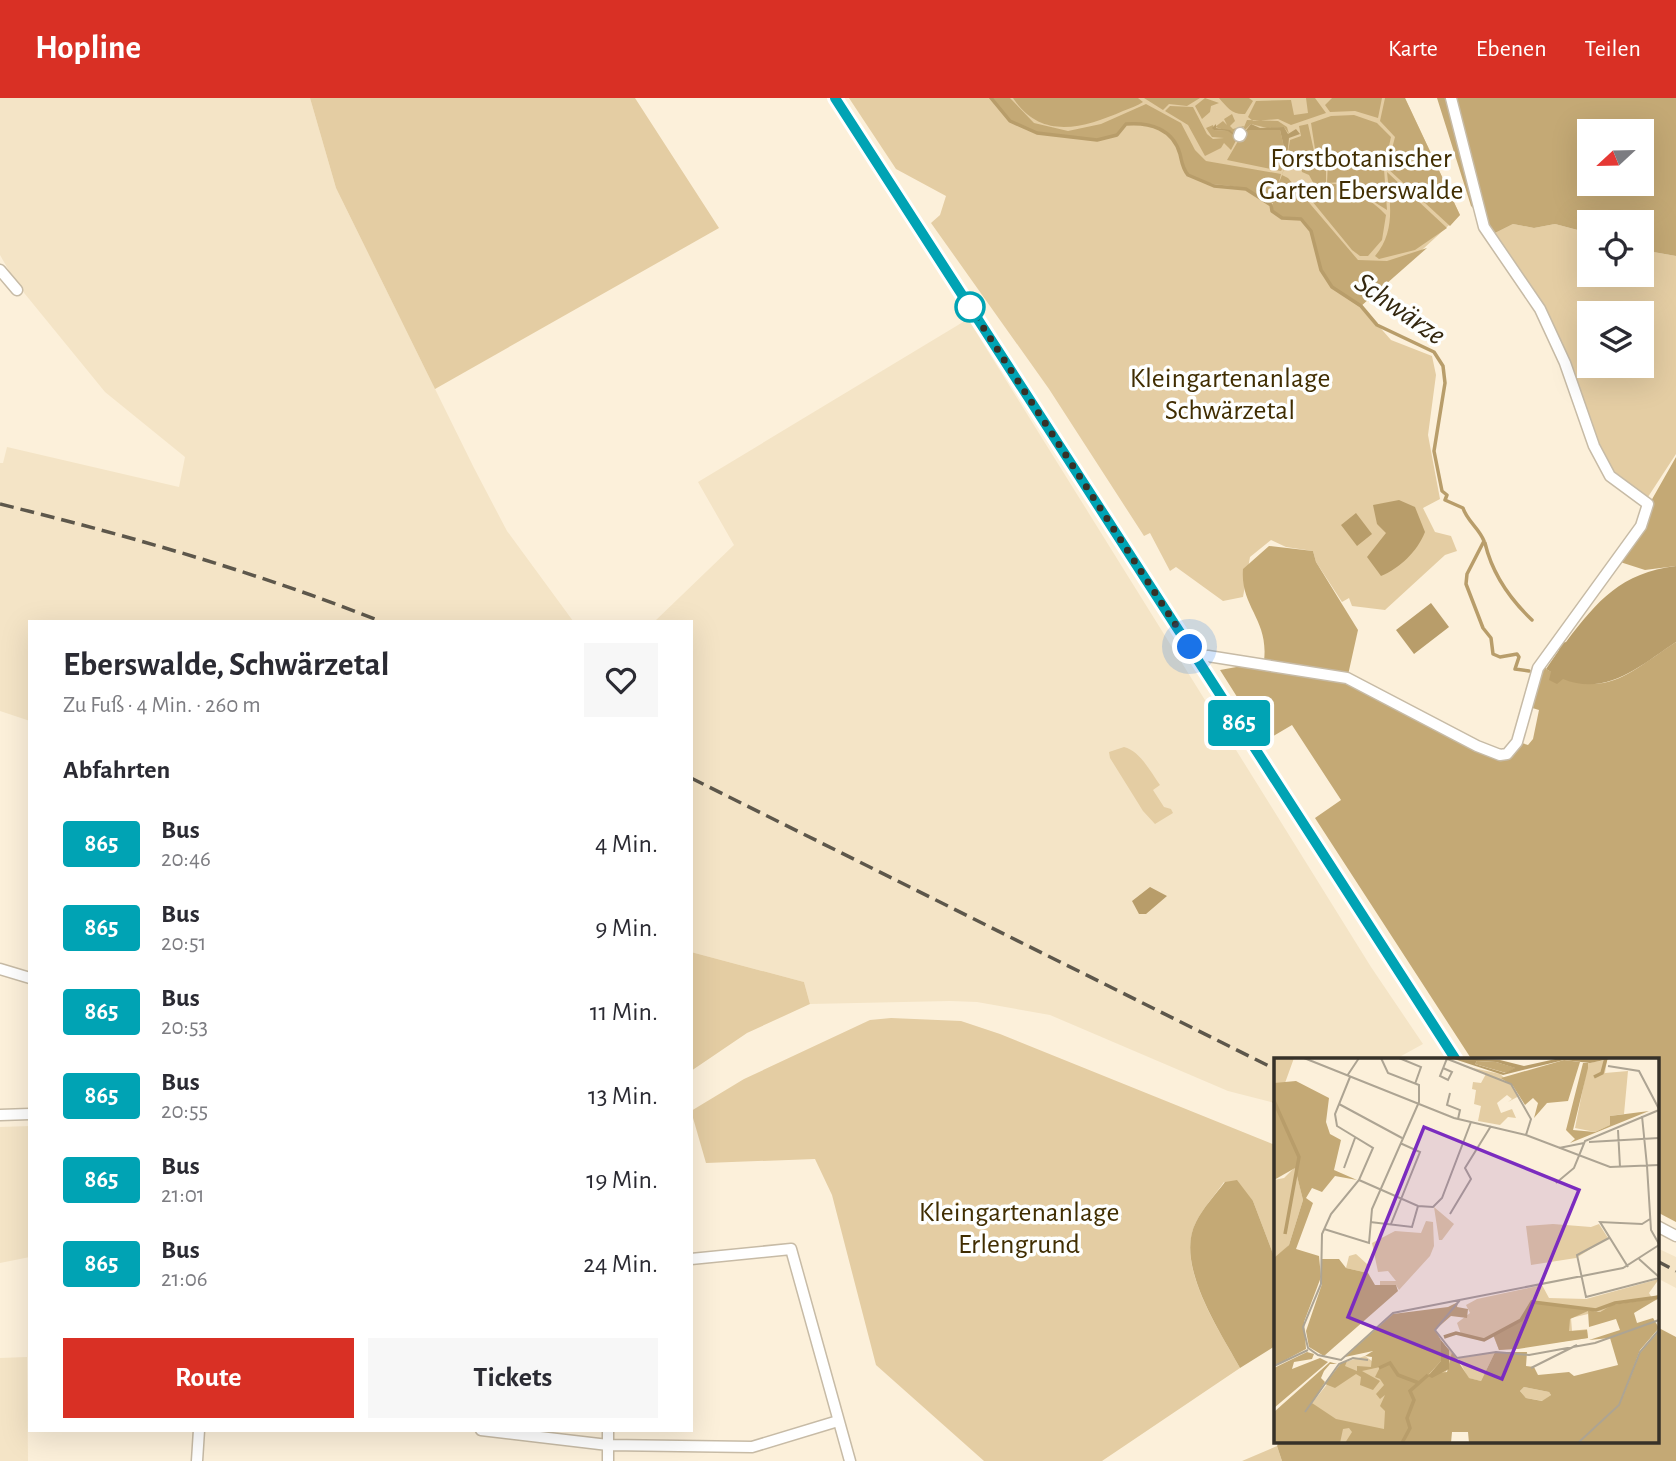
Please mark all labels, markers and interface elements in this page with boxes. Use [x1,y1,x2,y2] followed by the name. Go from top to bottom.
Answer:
[35,32,141,65] text: Hopline
[1388,37,1438,61] text: Karte
[1476,37,1547,61] text: Ebenen
[1585,37,1641,61] text: Teilen
[1577,119,1654,196] north arrow
[1577,119,1654,378] map controls
[1259,145,1463,205] park label: Forstbotanischer Garten Eberswalde
[1577,210,1654,287] button: locate
[1349,267,1451,351] water label: Schwärze
[955,292,985,322] unlabelled marker
[1577,301,1654,378] button: layers
[1130,365,1330,425] park label: Kleingartenanlage Schwärzetal
[1172,629,1207,664] your location
[584,643,658,717] button: heart
[63,649,389,682] text: Eberswalde, Schwärzetal
[63,694,261,717] text: Zu Fuß · 4 Min. · 260 m
[1199,700,1279,746] line badge: 865
[1222,711,1256,735] text: 865
[63,757,170,783] text: Abfahrten
[161,817,200,843] text: Bus
[595,831,658,857] text: 4 Min.
[85,832,118,856] text: 865
[161,848,211,871] text: 20:46
[161,901,200,927] text: Bus
[595,915,658,941] text: 9 Min.
[85,916,118,940] text: 865
[161,932,206,955] text: 20:51
[161,985,200,1011] text: Bus
[590,999,658,1025] text: 11 Min.
[85,1000,118,1024] text: 865
[161,1016,208,1039] text: 20:53
[1274,1058,1658,1444] inset map
[161,1069,200,1095] text: Bus
[588,1083,658,1109] text: 13 Min.
[85,1084,118,1108] text: 865
[161,1100,208,1123] text: 20:55
[161,1153,200,1179] text: Bus
[586,1167,658,1193] text: 19 Min.
[85,1168,118,1192] text: 865
[161,1184,205,1207] text: 21:01
[919,1199,1119,1259] park label: Kleingartenanlage Erlengrund
[161,1237,200,1263] text: Bus
[583,1251,658,1277] text: 24 Min.
[85,1252,118,1276] text: 865
[161,1268,208,1291] text: 21:06
[63,1338,354,1418] button: Route
[368,1338,658,1418] button: Tickets

